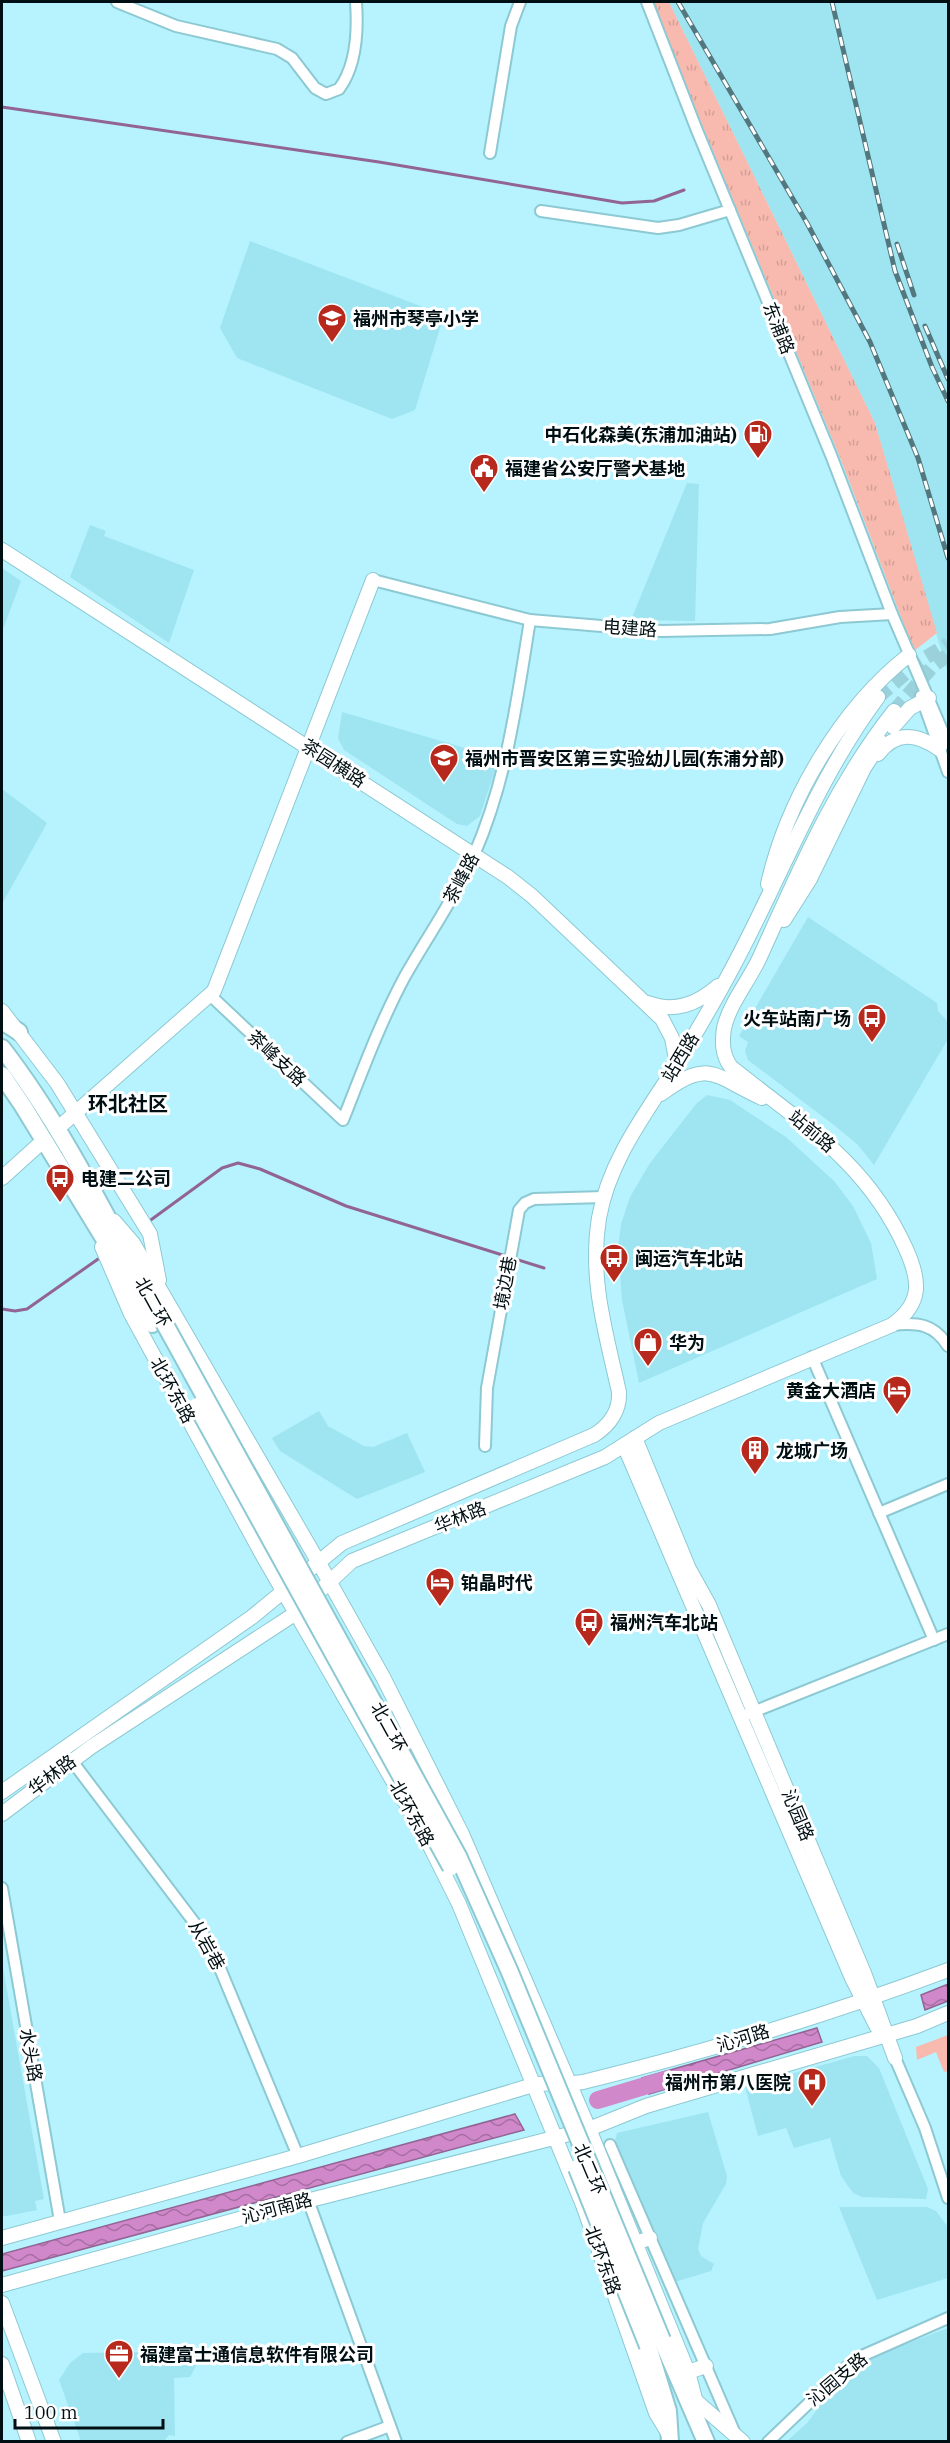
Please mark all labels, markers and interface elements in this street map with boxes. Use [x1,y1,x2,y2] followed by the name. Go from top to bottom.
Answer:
[758,299,800,357] street label: 东浦路
[316,302,348,344] school or university icon: 福州市琴亭小学
[353,307,479,330] place label: 福州市琴亭小学
[742,418,774,460] fuel station icon: 中石化森美(东浦加油站)
[544,423,737,446] place label: 中石化森美(东浦加油站)
[468,452,500,494] public building icon: 福建省公安厅警犬基地
[505,457,685,480] place label: 福建省公安厅警犬基地
[602,615,658,641] street label: 电建路
[298,734,370,792] street label: 茶园横路
[428,742,460,784] school or university icon: 福州市晋安区第三实验幼儿园(东浦分部)
[465,747,784,770] place label: 福州市晋安区第三实验幼儿园(东浦分部)
[438,849,484,907] street label: 茶峰路
[856,1002,888,1044] bus stop icon: 火车站南广场
[743,1007,851,1030] place label: 火车站南广场
[243,1025,311,1091] street label: 茶峰支路
[656,1028,704,1086] street label: 站西路
[88,1090,168,1117] district label: 环北社区
[784,1105,840,1157] street label: 站前路
[44,1162,76,1204] bus stop icon: 电建二公司
[81,1167,171,1190] place label: 电建二公司
[598,1242,630,1284] bus stop icon: 闽运汽车北站
[635,1247,743,1270] place label: 闽运汽车北站
[489,1254,521,1312] street label: 境边巷
[130,1273,176,1331] street label: 北二环
[632,1326,664,1368] shop icon: 华为
[669,1331,705,1354] place label: 华为
[145,1353,201,1427] street label: 北环东路
[881,1374,913,1416] hotel icon: 黄金大酒店
[786,1379,876,1402] place label: 黄金大酒店
[739,1434,771,1476] building icon: 龙城广场
[776,1439,848,1462] place label: 龙城广场
[431,1496,489,1538] street label: 华林路
[424,1566,456,1608] hotel icon: 铂晶时代
[461,1571,533,1594] place label: 铂晶时代
[573,1606,605,1648] bus stop icon: 福州汽车北站
[610,1611,718,1634] place label: 福州汽车北站
[366,1698,412,1756] street label: 北二环
[24,1750,80,1800] street label: 华林路
[384,1776,440,1850] street label: 北环东路
[777,1786,819,1844] street label: 沁园路
[184,1916,230,1974] street label: 从岩巷
[714,2019,772,2057] street label: 沁河路
[15,2026,47,2084] street label: 水头路
[796,2066,828,2108] hospital icon: 福州市第八医院
[665,2071,791,2094] place label: 福州市第八医院
[569,2140,611,2198] street label: 北二环
[239,2188,315,2228] street label: 沁河南路
[580,2222,626,2298] street label: 北环东路
[103,2338,135,2380] office icon: 福建富士通信息软件有限公司
[140,2343,374,2366] place label: 福建富士通信息软件有限公司
[802,2347,872,2411] street label: 沁园支路
[15,2392,164,2430] scale bar
[24,2401,78,2424] text: 100 m

